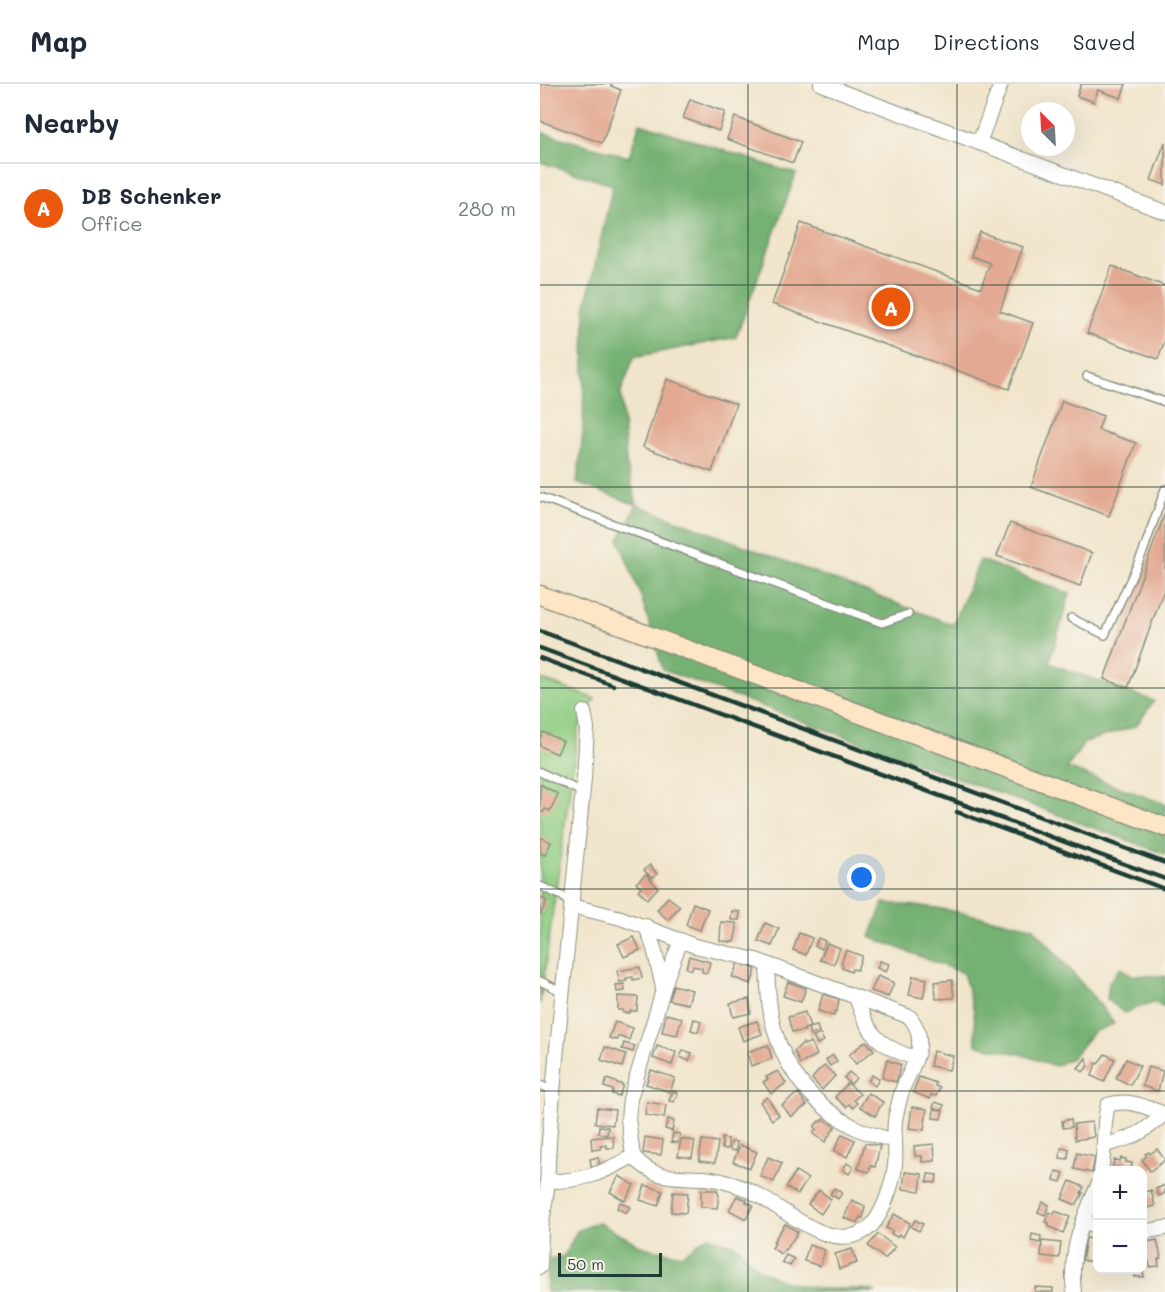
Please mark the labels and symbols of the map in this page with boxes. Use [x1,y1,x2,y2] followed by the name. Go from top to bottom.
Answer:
[1021,102,1075,156] north arrow
[872,284,910,330] pin: A
[847,863,876,892] your location
[558,1250,662,1278] scale bar

